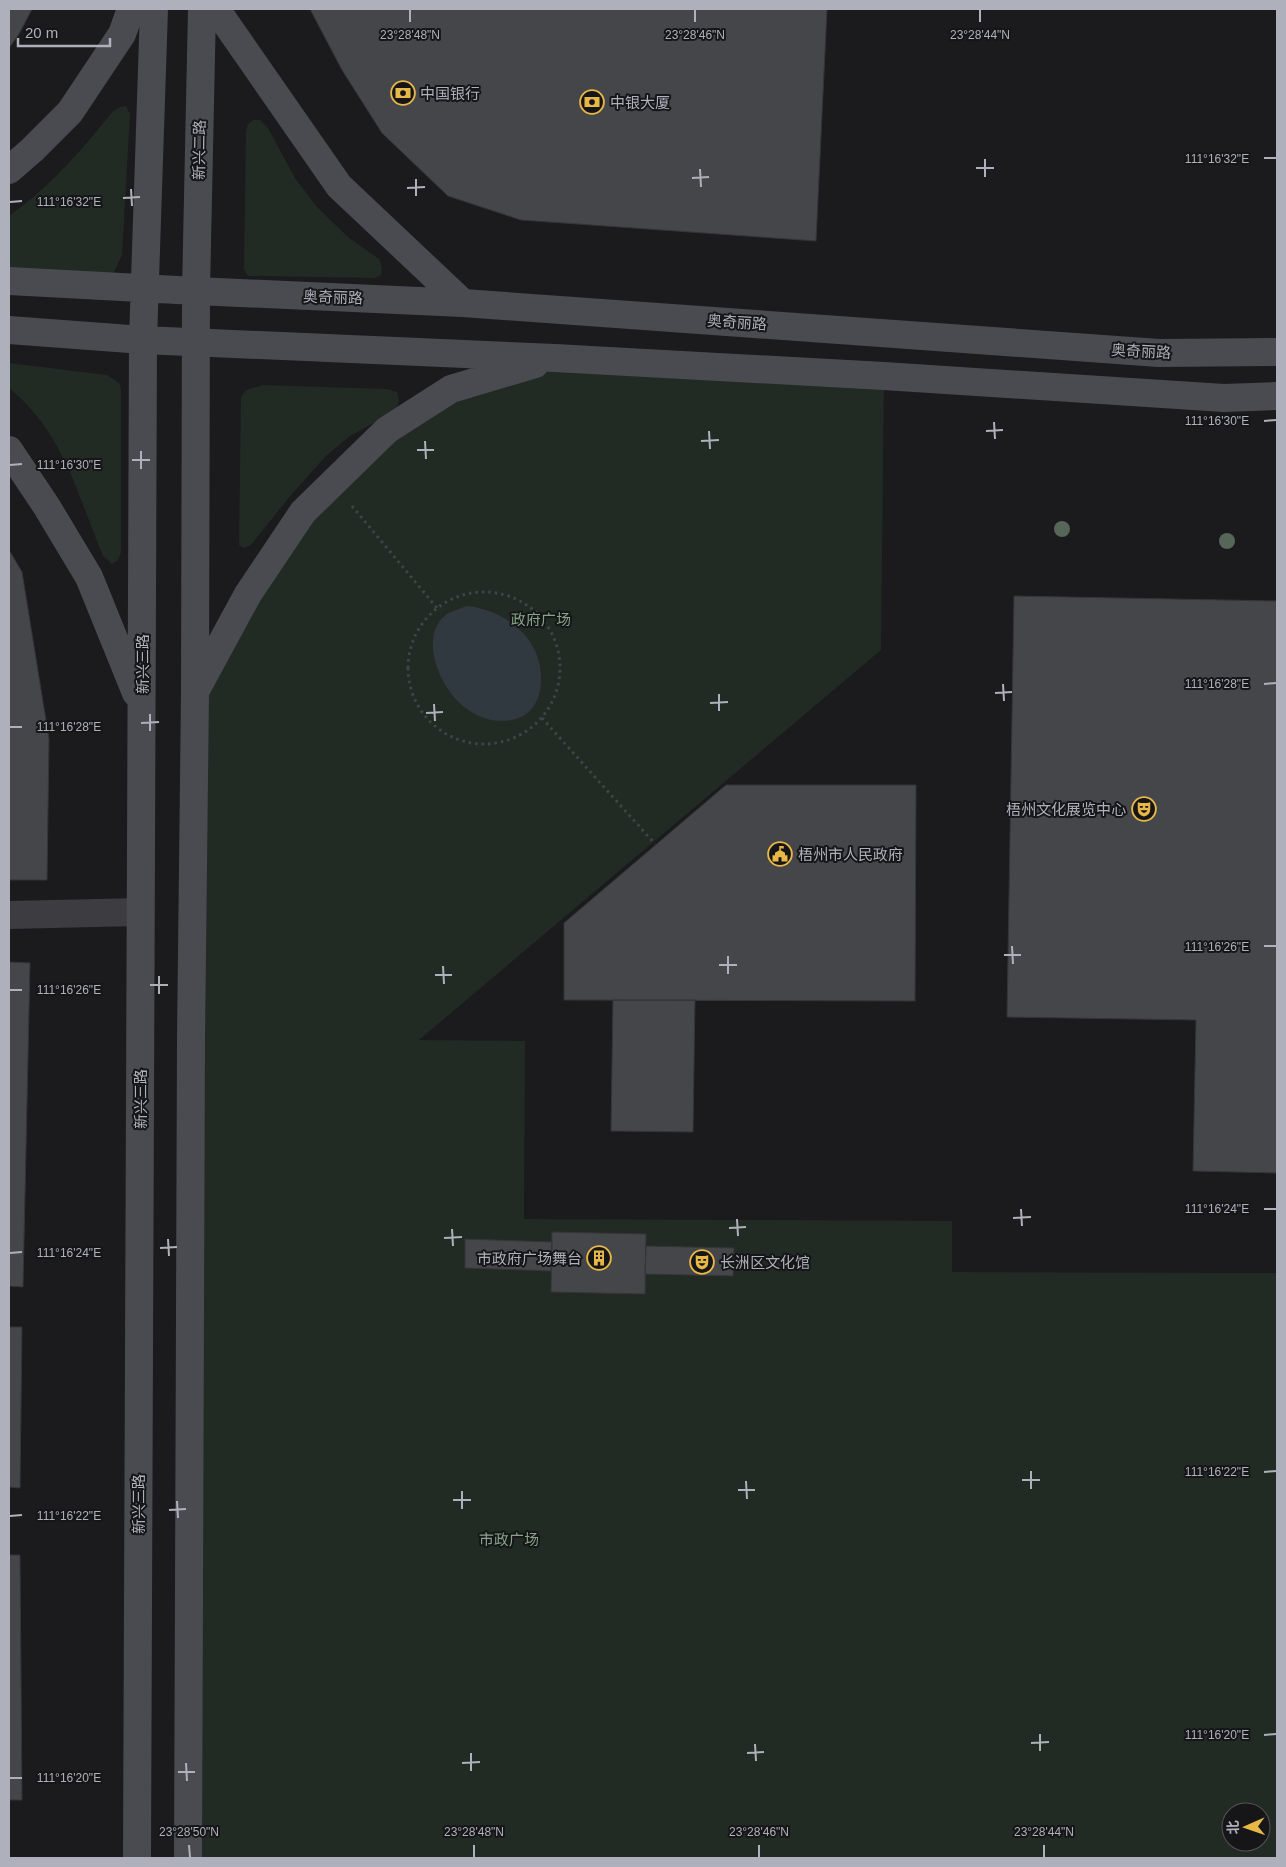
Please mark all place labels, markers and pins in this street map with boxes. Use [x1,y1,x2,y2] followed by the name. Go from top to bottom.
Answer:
[390,80,416,106] bank icon: 中国银行
[420,85,480,102] place label: 中国银行
[579,89,605,115] bank icon: 中银大厦
[610,94,670,111] place label: 中银大厦
[1131,796,1157,822] theatre icon: 梧州文化展览中心
[1006,801,1126,818] place label: 梧州文化展览中心
[767,841,793,867] public building icon: 梧州市人民政府
[798,846,903,863] place label: 梧州市人民政府
[586,1245,612,1271] building icon: 市政府广场舞台
[689,1249,715,1275] theatre icon: 长洲区文化馆
[477,1250,582,1267] place label: 市政府广场舞台
[720,1254,810,1271] place label: 长洲区文化馆

